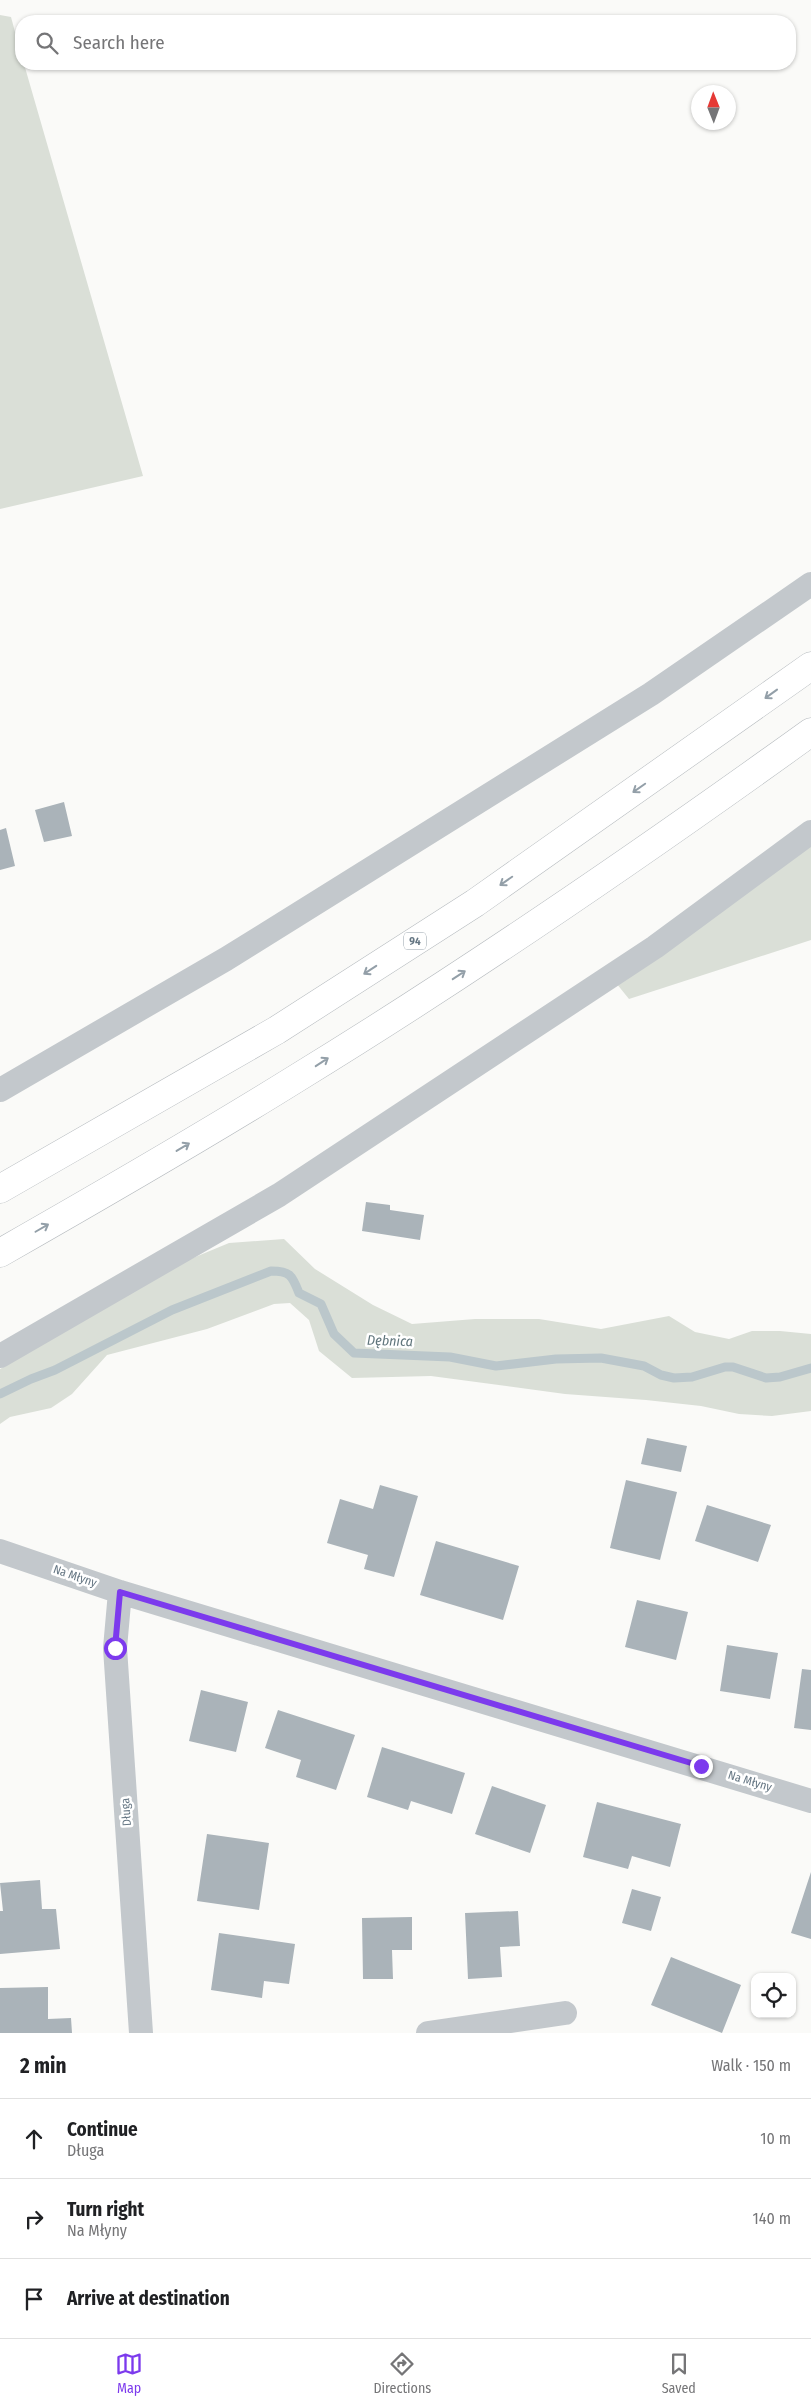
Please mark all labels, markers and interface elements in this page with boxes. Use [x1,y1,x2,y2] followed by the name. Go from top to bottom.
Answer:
[15,15,796,70] search box
[33,29,61,57] icon: search
[73,31,165,54] text: Search here
[691,85,736,130] north arrow
[765,689,779,699] one-way arrow
[632,783,646,793] one-way arrow
[499,876,513,886] one-way arrow
[404,932,426,949] road number: 94
[363,965,377,975] one-way arrow
[451,969,465,979] one-way arrow
[314,1057,328,1067] one-way arrow
[175,1141,189,1151] one-way arrow
[35,1223,49,1233] one-way arrow
[367,1332,413,1350] water label: Dębnica
[51,1562,99,1590] street label: Na Młyny
[104,1637,127,1660] route start
[690,1755,713,1778] route end
[726,1768,774,1794] street label: Na Młyny
[118,1797,134,1826] street label: Długa
[751,1973,796,2018] map controls
[751,1973,796,2018] button: locate
[20,2053,67,2079] text: 2 min
[711,2056,791,2075] text: Walk · 150 m
[67,2118,138,2141] text: Continue
[20,2125,48,2153] icon: ahead
[760,2129,791,2148] text: 10 m
[67,2141,104,2160] text: Długa
[67,2198,144,2221] text: Turn right
[20,2205,48,2233] icon: right
[753,2209,791,2228] text: 140 m
[67,2221,127,2240] text: Na Młyny
[20,2285,48,2313] icon: arrive
[67,2287,230,2310] text: Arrive at destination
[115,2350,143,2397] tab: Map
[373,2350,431,2397] tab: Directions
[662,2350,696,2397] tab: Saved

